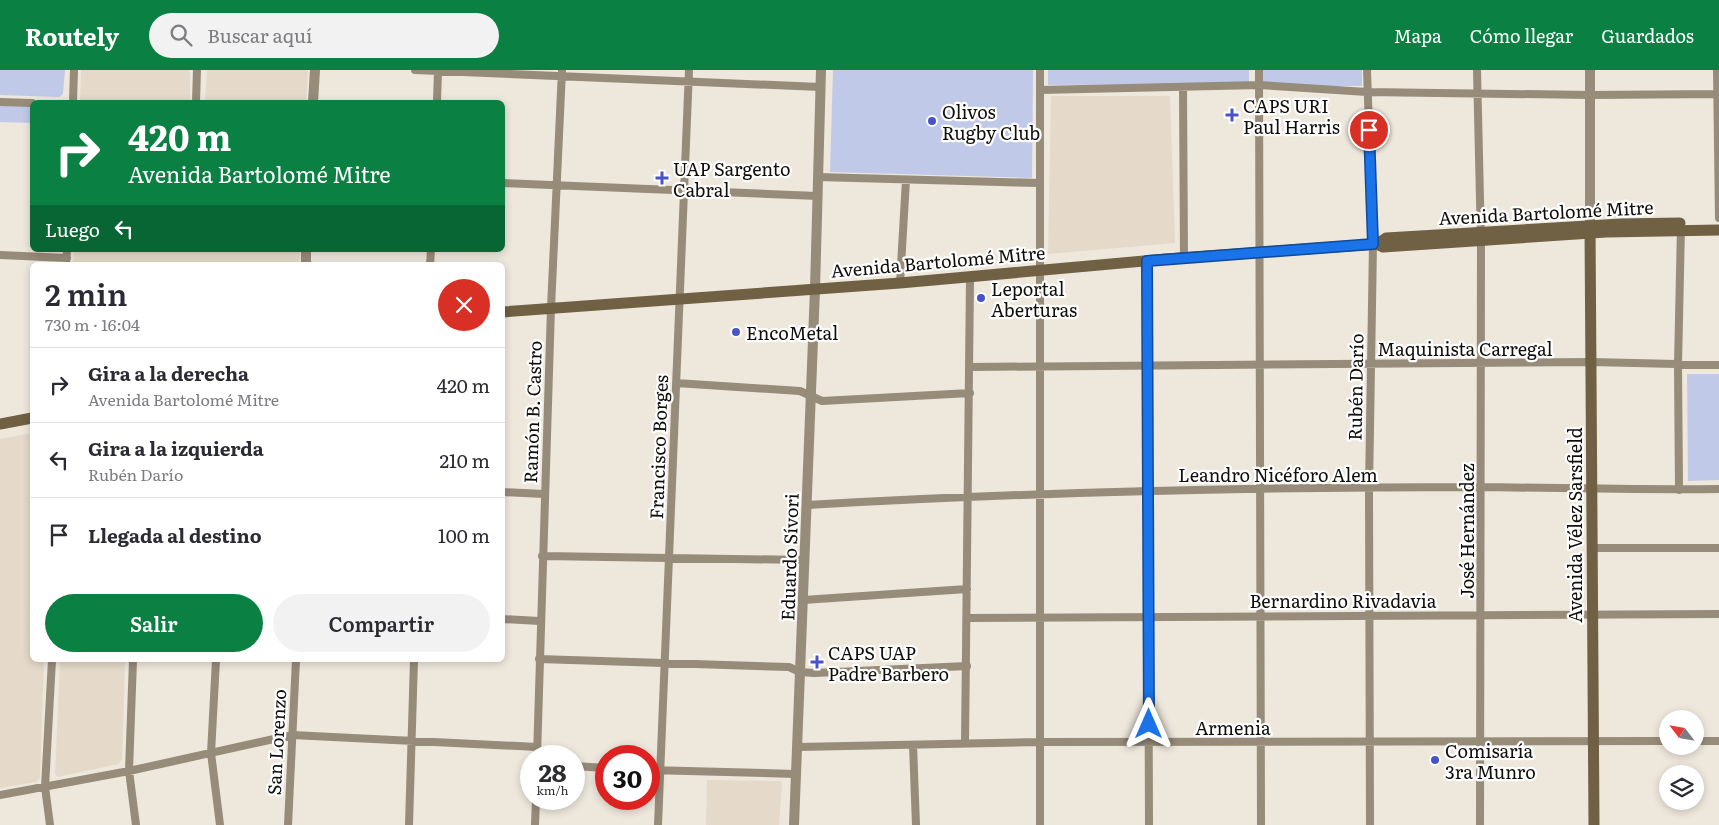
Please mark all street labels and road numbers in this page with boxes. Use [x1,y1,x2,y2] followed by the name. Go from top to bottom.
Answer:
[1438,193,1654,231] street label: Avenida Bartolomé Mitre
[830,238,1046,284] street label: Avenida Bartolomé Mitre
[1341,333,1369,441] street label: Rubén Darío
[1377,335,1553,362] street label: Maquinista Carregal
[516,340,548,484] street label: Ramón B. Castro
[642,374,674,520] street label: Francisco Borges
[1561,427,1588,623] street label: Avenida Vélez Sarsfield
[1178,461,1378,488] street label: Leandro Nicéforo Alem
[1453,463,1480,599] street label: José Hernández
[773,493,805,621] street label: Eduardo Sívori
[1249,587,1437,614] street label: Bernardino Rivadavia
[260,688,292,796] street label: San Lorenzo
[1195,714,1271,741] street label: Armenia

